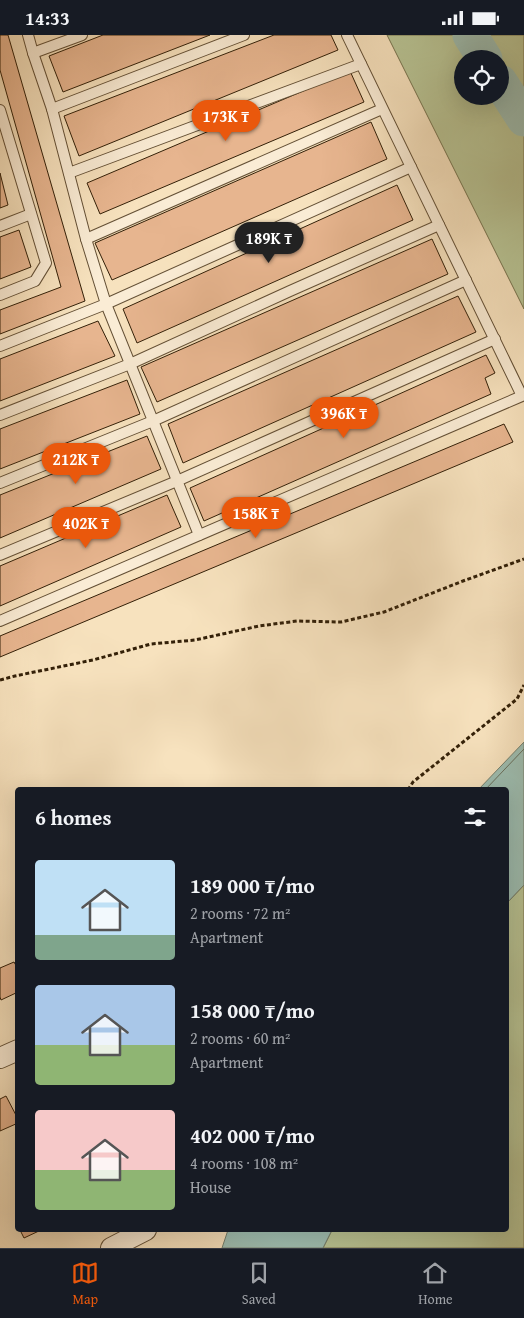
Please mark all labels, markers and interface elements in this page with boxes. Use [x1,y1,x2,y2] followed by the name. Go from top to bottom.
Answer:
[25,4,70,32] text: 14:33
[454,50,509,105] map controls
[454,50,509,105] button: locate
[185,99,267,142] pin: 173K ₸
[203,104,249,128] text: 173K ₸
[228,221,310,264] pin: 189K ₸
[246,226,292,250] text: 189K ₸
[303,397,385,439] pin: 396K ₸
[321,401,367,425] text: 396K ₸
[35,443,117,485] pin: 212K ₸
[53,447,99,471] text: 212K ₸
[215,497,297,539] pin: 158K ₸
[233,501,279,525] text: 158K ₸
[45,507,127,549] pin: 402K ₸
[63,511,109,535] text: 402K ₸
[35,802,111,833] text: 6 homes
[461,803,489,831] icon: filters
[190,870,315,901] text: 189 000 ₸/mo
[75,880,135,940] icon: home
[190,901,290,925] text: 2 rooms · 72 m²
[190,925,263,949] text: Apartment
[190,995,315,1026] text: 158 000 ₸/mo
[75,1005,135,1065] icon: home
[190,1026,290,1050] text: 2 rooms · 60 m²
[190,1050,263,1074] text: Apartment
[190,1120,315,1151] text: 402 000 ₸/mo
[75,1130,135,1190] icon: home
[190,1151,298,1175] text: 4 rooms · 108 m²
[190,1175,231,1199] text: House
[71,1259,99,1309] tab: Map
[242,1259,276,1309] tab: Saved
[418,1259,453,1309] tab: Home

